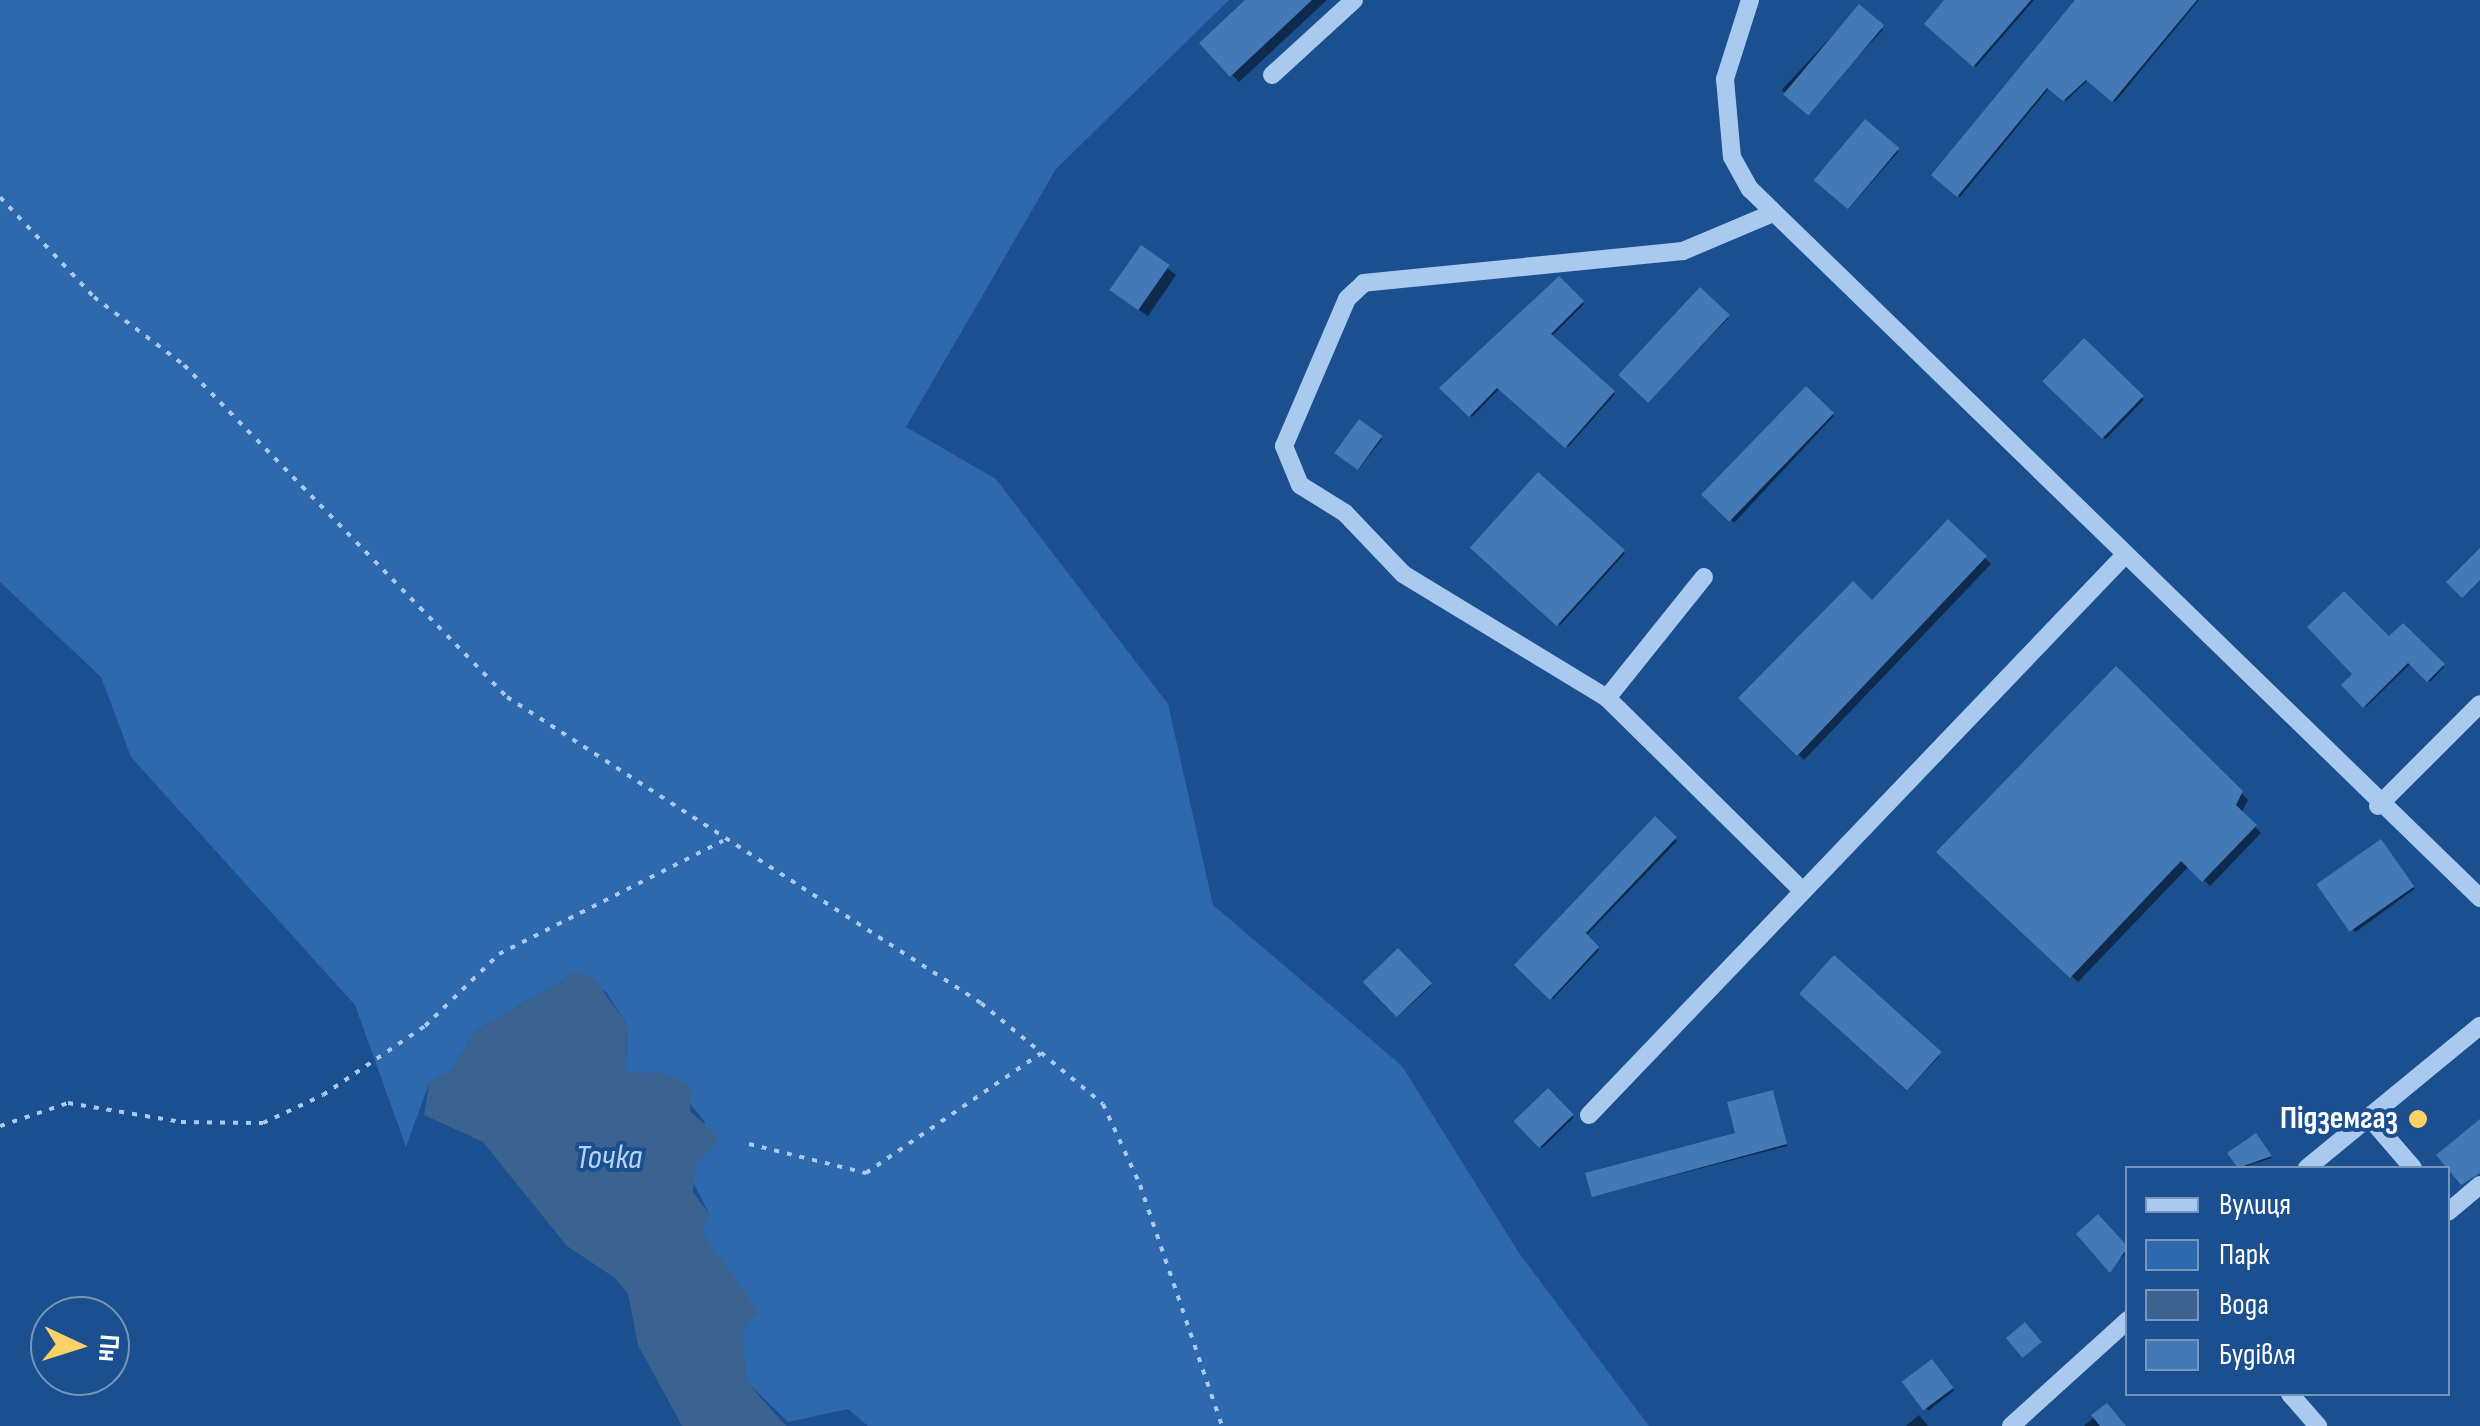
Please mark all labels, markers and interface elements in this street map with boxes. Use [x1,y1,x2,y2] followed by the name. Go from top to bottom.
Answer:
[2280,1100,2398,1138] place label: Підземгаз
[2407,1108,2429,1130] marker: Підземгаз
[576,1137,642,1179] water label: Точка
[2125,1166,2450,1396] legend
[2219,1187,2291,1223] text: Вулиця
[2219,1237,2270,1273] text: Парк
[2219,1287,2269,1323] text: Вода
[30,1296,130,1396] north arrow
[91,1333,126,1363] text: Пн
[2219,1337,2296,1373] text: Будівля

